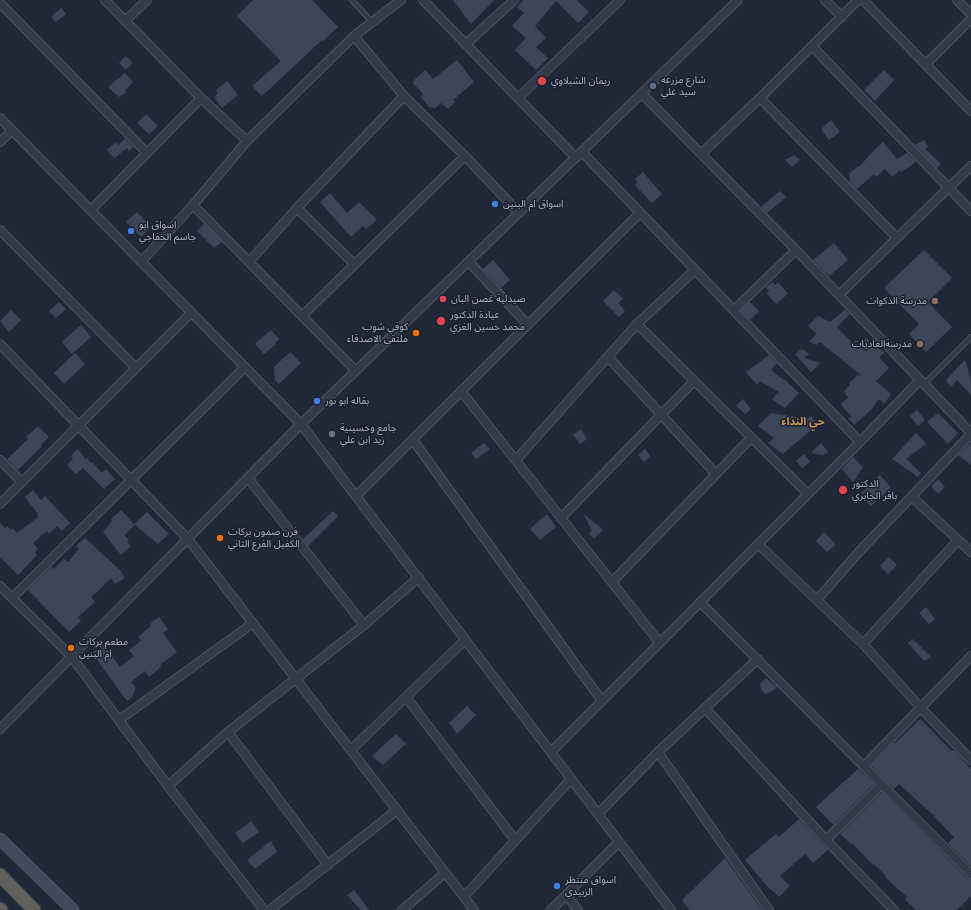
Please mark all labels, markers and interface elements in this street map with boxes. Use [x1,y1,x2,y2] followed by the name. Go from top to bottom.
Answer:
[661,74,706,98] place label: شارع مزرعه سيد علي
[536,75,548,87] marker: ريمان الشبلاوي
[551,75,610,87] place label: ريمان الشبلاوي
[648,81,658,91] marker: شارع مزرعه سيد علي
[503,198,563,210] place label: اسواق ام البنين
[490,199,500,209] marker: اسواق ام البنين
[139,219,196,242] place label: اسواق ابو جاسم الخفاجي
[126,226,136,236] marker: اسواق ابو جاسم الخفاجي
[451,293,525,305] place label: صيدلية غصن البان
[438,294,448,304] marker: صيدلية غصن البان
[866,295,927,307] place label: مدرسة الذكوات
[930,296,940,306] marker: مدرسة الذكوات
[450,309,525,332] place label: عيادة الدكتور محمد حسين الغزي
[435,315,447,327] marker: عيادة الدكتور محمد حسين الغزي
[347,321,408,344] place label: كوفي شوب ملتقى الاصدقاء
[411,328,421,338] marker: كوفي شوب ملتقى الاصدقاء
[852,338,912,350] place label: مدرسةالعاديات
[915,339,925,349] marker: مدرسةالعاديات
[325,395,369,407] place label: بقاله ابو نور
[312,396,322,406] marker: بقاله ابو نور
[781,415,825,429] district label: حي النداء
[340,422,397,446] place label: جامع وحسينية زيد ابن علي
[327,429,337,439] marker: جامع وحسينية زيد ابن علي
[852,478,897,502] place label: الدكتور باقر الجابري
[837,484,849,496] marker: الدكتور باقر الجابري
[228,526,300,550] place label: فرن صمون بركات الكفيل الفرع الثاني
[215,533,225,543] marker: فرن صمون بركات الكفيل الفرع الثاني
[79,636,128,660] place label: مطعم برکات ام البنین
[66,643,76,653] marker: مطعم برکات ام البنین
[565,874,616,898] place label: اسواق منتظر الزبيدي
[552,881,562,891] marker: اسواق منتظر الزبيدي

